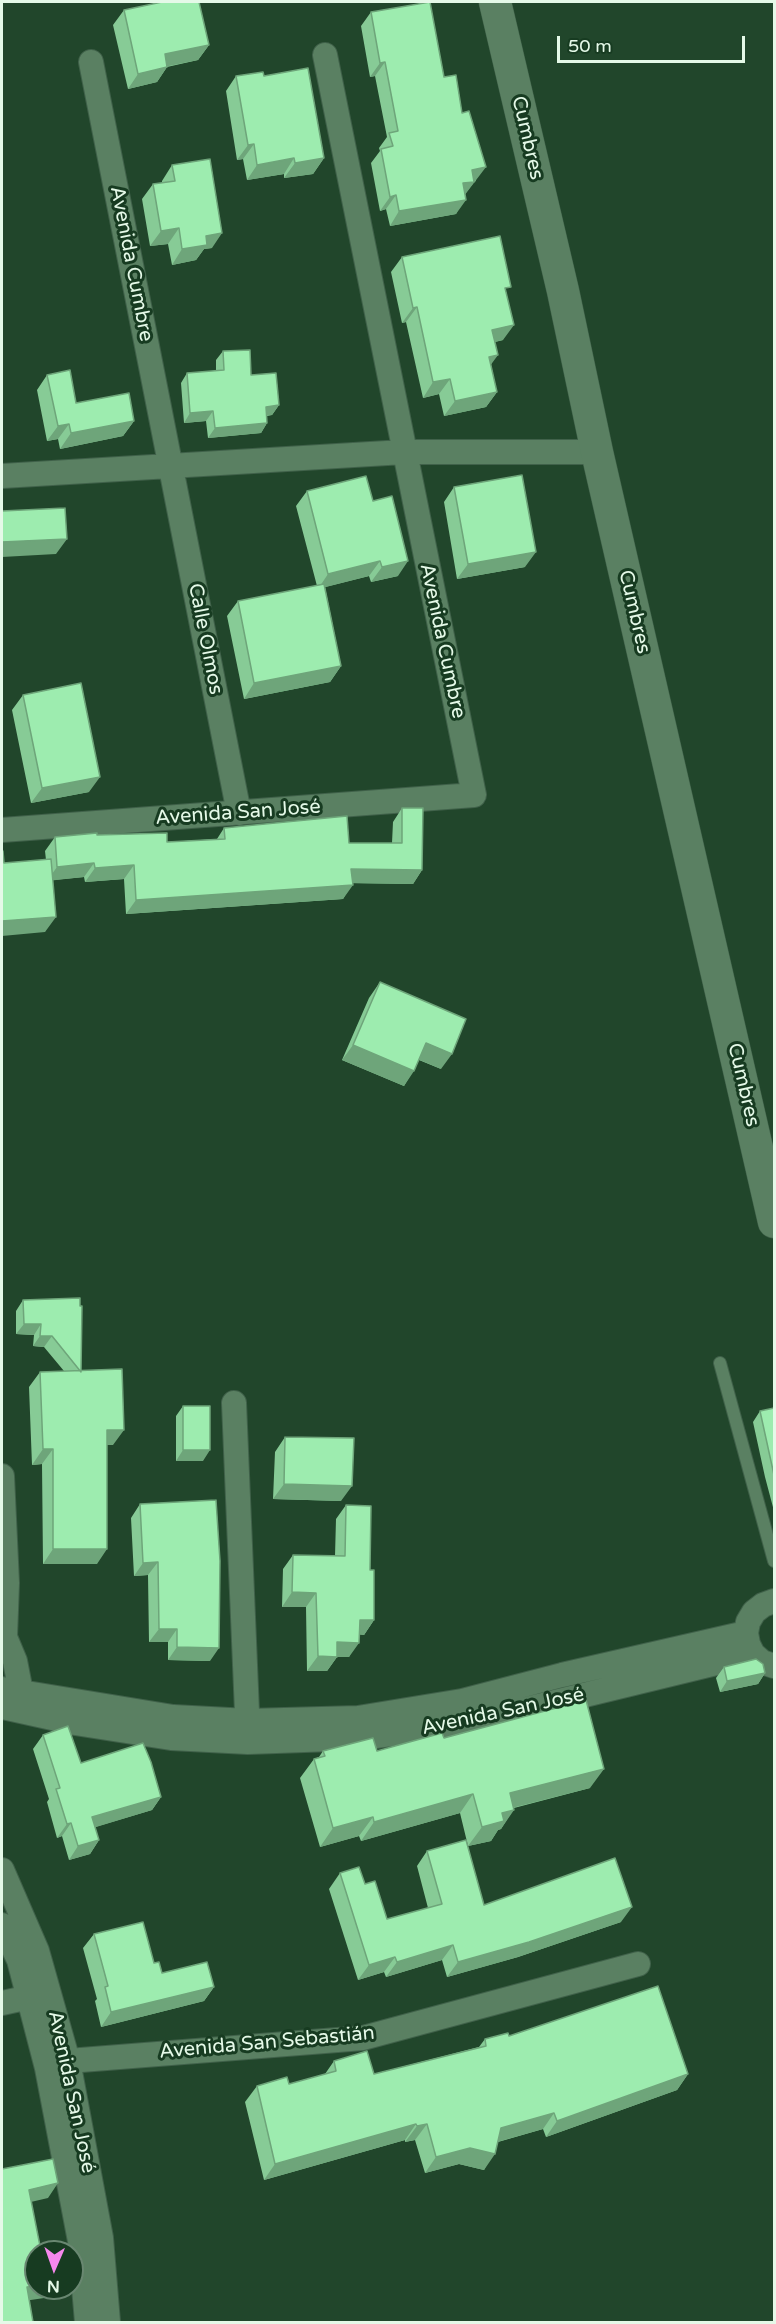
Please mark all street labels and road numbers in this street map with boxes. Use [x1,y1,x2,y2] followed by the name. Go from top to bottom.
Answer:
[506,94,548,182] street label: Cumbres
[104,184,158,344] street label: Avenida Cumbre
[414,561,470,721] street label: Avenida Cumbre
[613,568,655,656] street label: Cumbres
[182,581,228,697] street label: Calle Olmos
[155,795,321,831] street label: Avenida San José
[722,1041,764,1129] street label: Cumbres
[420,1683,586,1741] street label: Avenida San José
[42,2009,100,2175] street label: Avenida San José
[158,2022,376,2064] street label: Avenida San Sebastián

